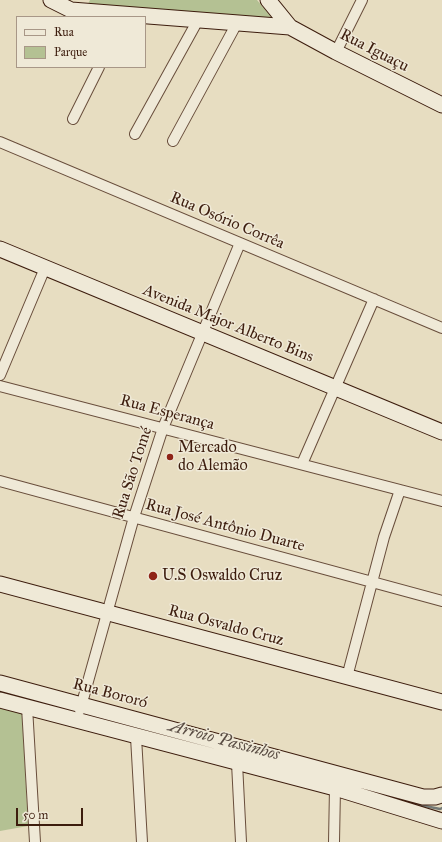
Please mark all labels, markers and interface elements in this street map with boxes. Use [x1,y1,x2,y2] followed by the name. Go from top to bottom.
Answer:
[16,16,146,68] legend
[54,25,74,39] text: Rua
[336,25,412,77] street label: Rua Iguaçu
[54,45,87,59] text: Parque
[167,188,287,254] street label: Rua Osório Corrêa
[140,281,316,367] street label: Avenida Major Alberto Bins
[118,391,216,435] street label: Rua Esperança
[109,425,157,521] street label: Rua São Tomé
[178,438,248,476] place label: Mercado do Alemão
[165,452,175,462] marker: Mercado do Alemão
[143,495,307,557] street label: Rua José Antônio Duarte
[162,566,282,586] place label: U.S Oswaldo Cruz
[147,570,159,582] marker: U.S Oswaldo Cruz
[166,601,286,651] street label: Rua Osvaldo Cruz
[70,675,150,713] street label: Rua Bororó
[166,716,282,766] water label: Arroio Passinhos
[18,800,85,826] scale bar
[23,808,48,822] text: 50 m

